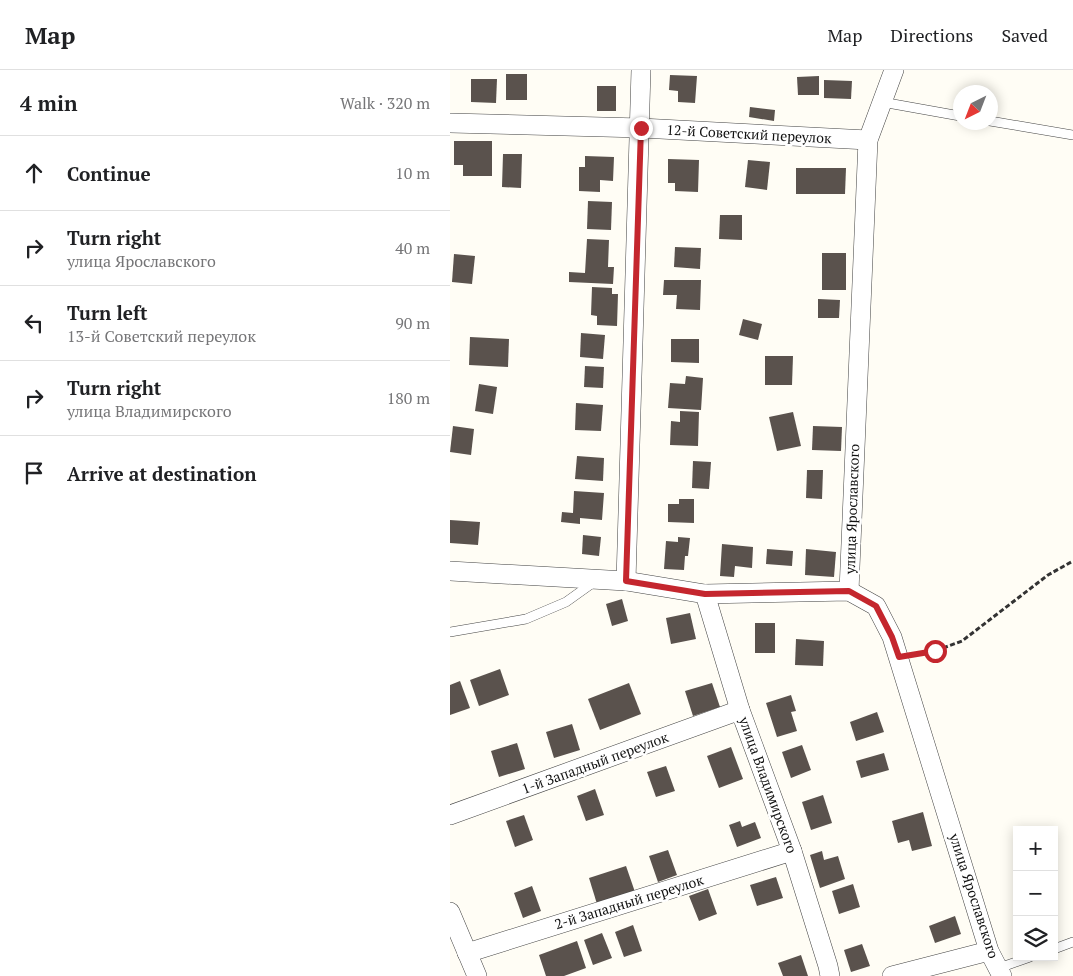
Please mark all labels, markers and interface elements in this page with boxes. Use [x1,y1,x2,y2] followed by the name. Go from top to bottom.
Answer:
[25,19,75,51] text: Map
[827,23,862,47] text: Map
[890,23,973,47] text: Directions
[1001,23,1048,47] text: Saved
[953,85,998,130] north arrow
[20,89,77,117] text: 4 min
[340,92,430,114] text: Walk · 320 m
[630,117,653,140] route end
[666,120,832,147] street label: 12-й Советский переулок
[20,159,48,187] icon: ahead
[67,161,151,186] text: Continue
[395,162,430,184] text: 10 m
[67,225,161,250] text: Turn right
[20,234,48,262] icon: right
[395,237,430,259] text: 40 m
[67,250,216,272] text: улица Ярославского
[67,300,148,325] text: Turn left
[20,309,48,337] icon: left
[395,312,430,334] text: 90 m
[67,325,256,347] text: 13-й Советский переулок
[67,375,161,400] text: Turn right
[20,384,48,412] icon: right
[387,387,430,409] text: 180 m
[67,400,232,422] text: улица Владимирского
[840,443,863,575] street label: улица Ярославского
[20,459,48,487] icon: arrive
[67,461,256,486] text: Arrive at destination
[924,640,947,663] route start
[735,713,802,856] street label: улица Владимирского
[519,727,671,798] street label: 1-й Западный переулок
[1013,826,1058,961] map controls
[1013,826,1058,871] button: +
[945,830,1004,961] street label: улица Ярославского
[552,870,706,933] street label: 2-й Западный переулок
[1013,871,1058,916] button: −
[1013,916,1058,961] button: layers

